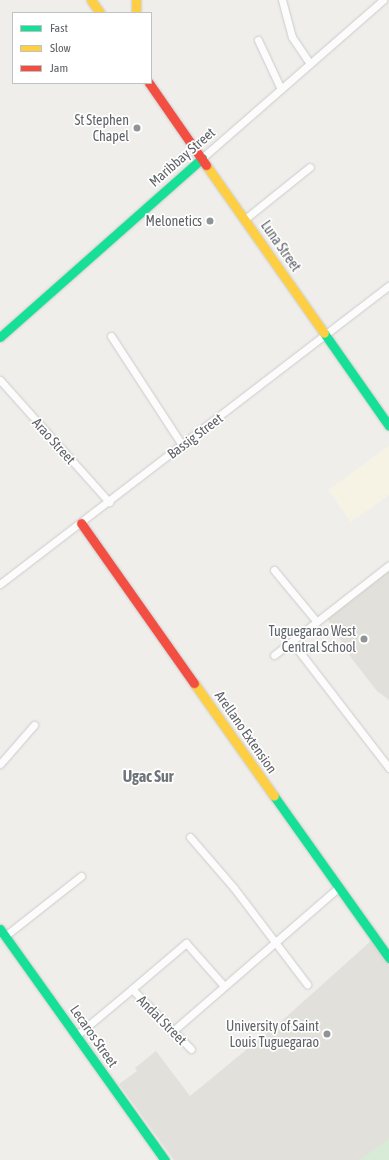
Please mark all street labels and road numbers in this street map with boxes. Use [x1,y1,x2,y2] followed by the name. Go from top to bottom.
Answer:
[146,124,218,190] street label: Maribbay Street
[257,217,305,275] street label: Luna Street
[164,410,226,462] street label: Bassig Street
[29,414,79,468] street label: Arao Street
[211,688,281,776] street label: Arellano Extension
[134,992,190,1048] street label: Andal Street
[67,1002,121,1070] street label: Lecaros Street

